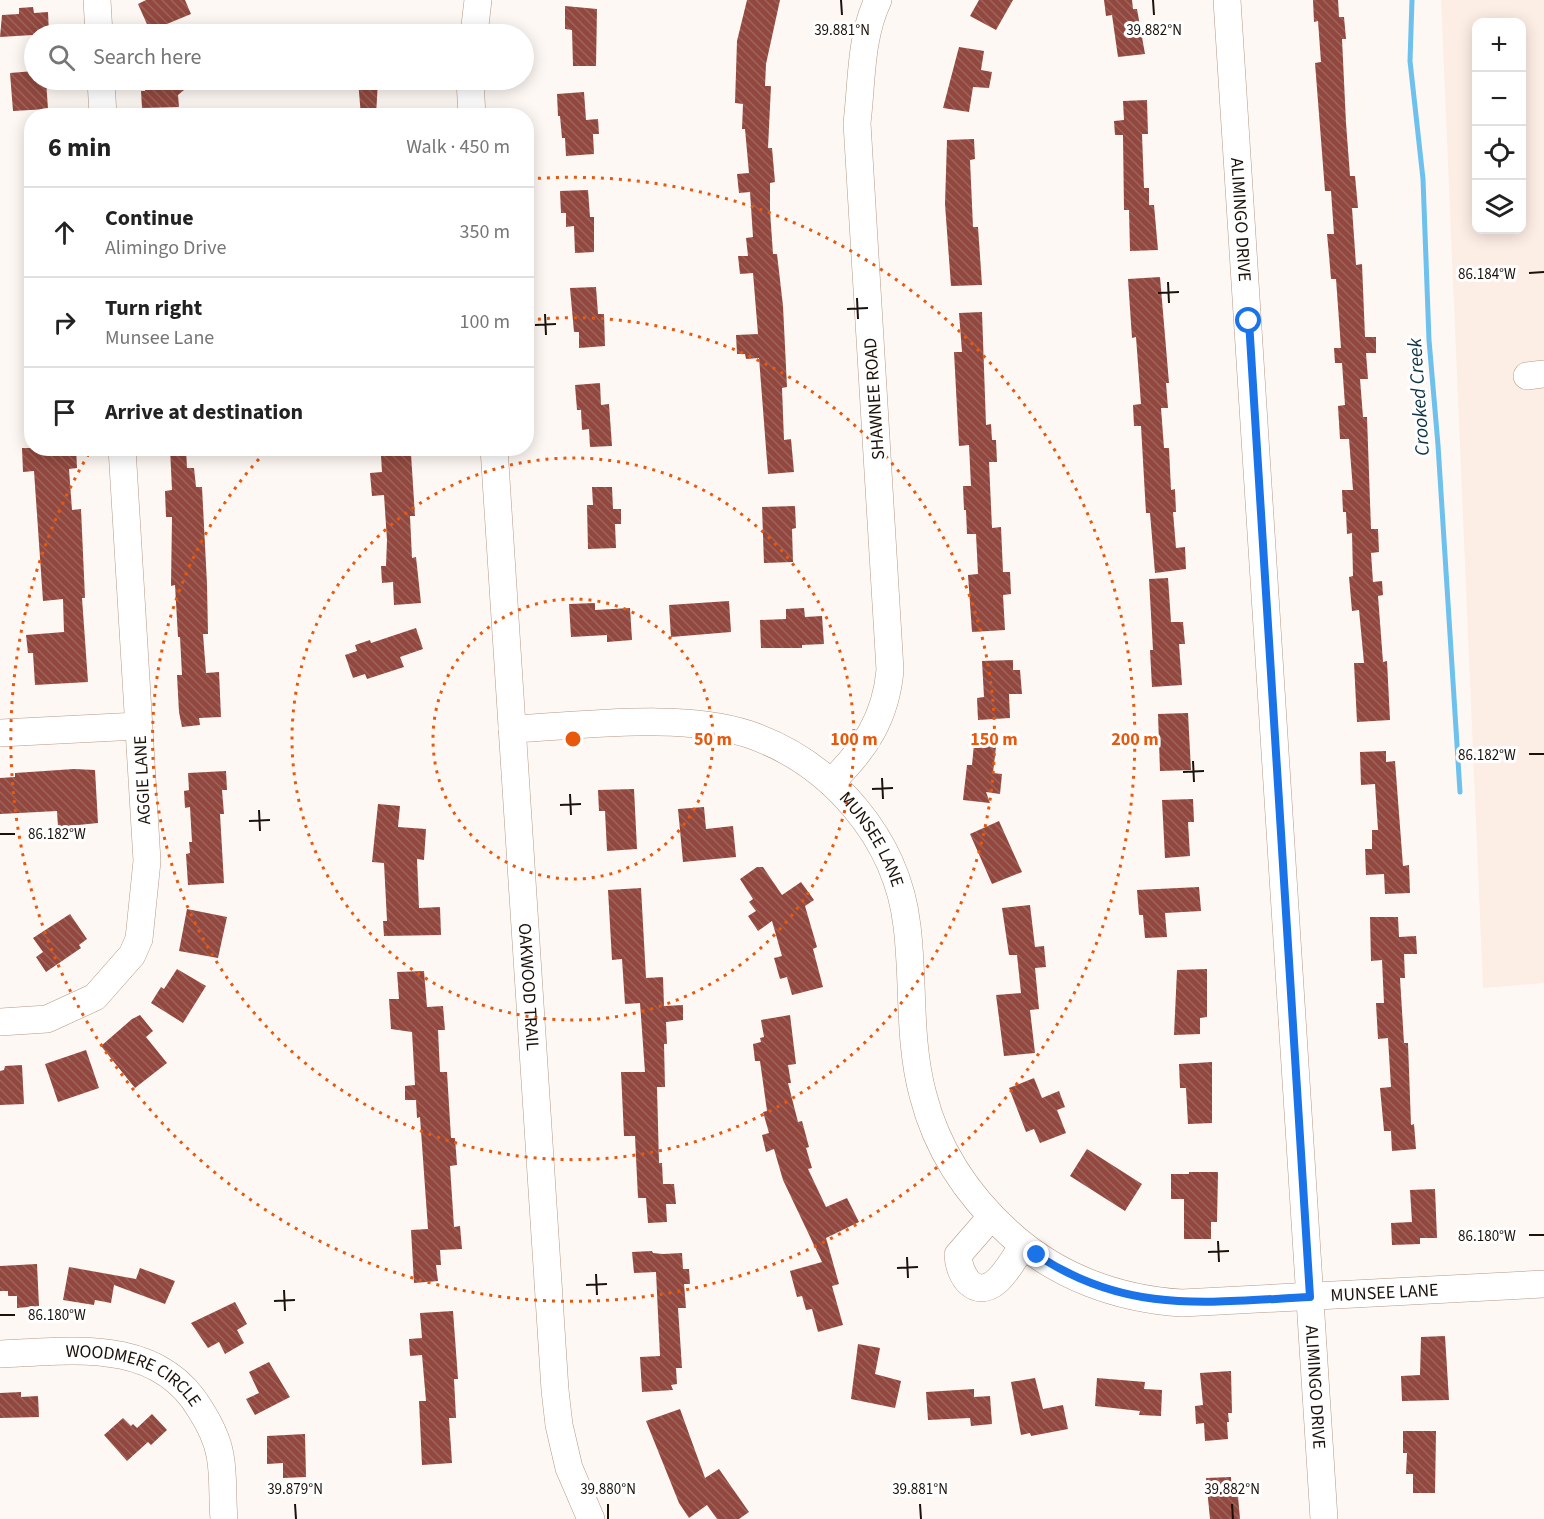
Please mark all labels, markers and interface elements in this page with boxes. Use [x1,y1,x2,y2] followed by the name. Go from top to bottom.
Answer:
[1472,18,1526,234] map controls
[1472,18,1526,72] button: +
[814,20,870,41] text: 39.881°N
[1126,20,1182,41] text: 39.882°N
[24,24,534,90] search box
[45,41,78,74] icon: search
[93,41,201,73] text: Search here
[1472,72,1526,126] button: −
[1472,126,1526,180] button: locate
[48,129,111,166] text: 6 min
[406,133,510,161] text: Walk · 450 m
[1224,157,1257,282] street label: ALIMINGO DRIVE
[1472,180,1526,234] button: layers
[105,202,194,234] text: Continue
[48,216,81,249] icon: ahead
[460,218,510,246] text: 350 m
[105,234,226,262] text: Alimingo Drive
[1458,264,1516,285] text: 86.184°W
[105,292,202,324] text: Turn right
[48,306,81,339] icon: right
[1235,307,1261,333] route start
[460,308,510,336] text: 100 m
[105,324,214,352] text: Munsee Lane
[858,337,891,461] street label: SHAWNEE ROAD
[1401,337,1437,457] water label: Crooked Creek
[48,396,81,429] icon: arrive
[105,396,303,428] text: Arrive at destination
[694,727,732,752] text: 50 m
[830,727,878,752] text: 100 m
[970,727,1018,752] text: 150 m
[1111,727,1159,752] text: 200 m
[563,729,583,749] centre of rings
[128,735,157,825] street label: AGGIE LANE
[1458,745,1516,766] text: 86.182°W
[833,786,910,890] street label: MUNSEE LANE
[28,824,86,845] text: 86.182°W
[512,922,545,1052] street label: OAKWOOD TRAIL
[1458,1226,1516,1247] text: 86.180°W
[1023,1241,1049,1267] route end
[1330,1278,1439,1308] street label: MUNSEE LANE
[28,1305,86,1326] text: 86.180°W
[1299,1324,1332,1450] street label: ALIMINGO DRIVE
[66,1339,207,1412] street label: WOODMERE CIRCLE
[267,1479,323,1500] text: 39.879°N
[580,1479,636,1500] text: 39.880°N
[892,1479,948,1500] text: 39.881°N
[1204,1479,1260,1500] text: 39.882°N

